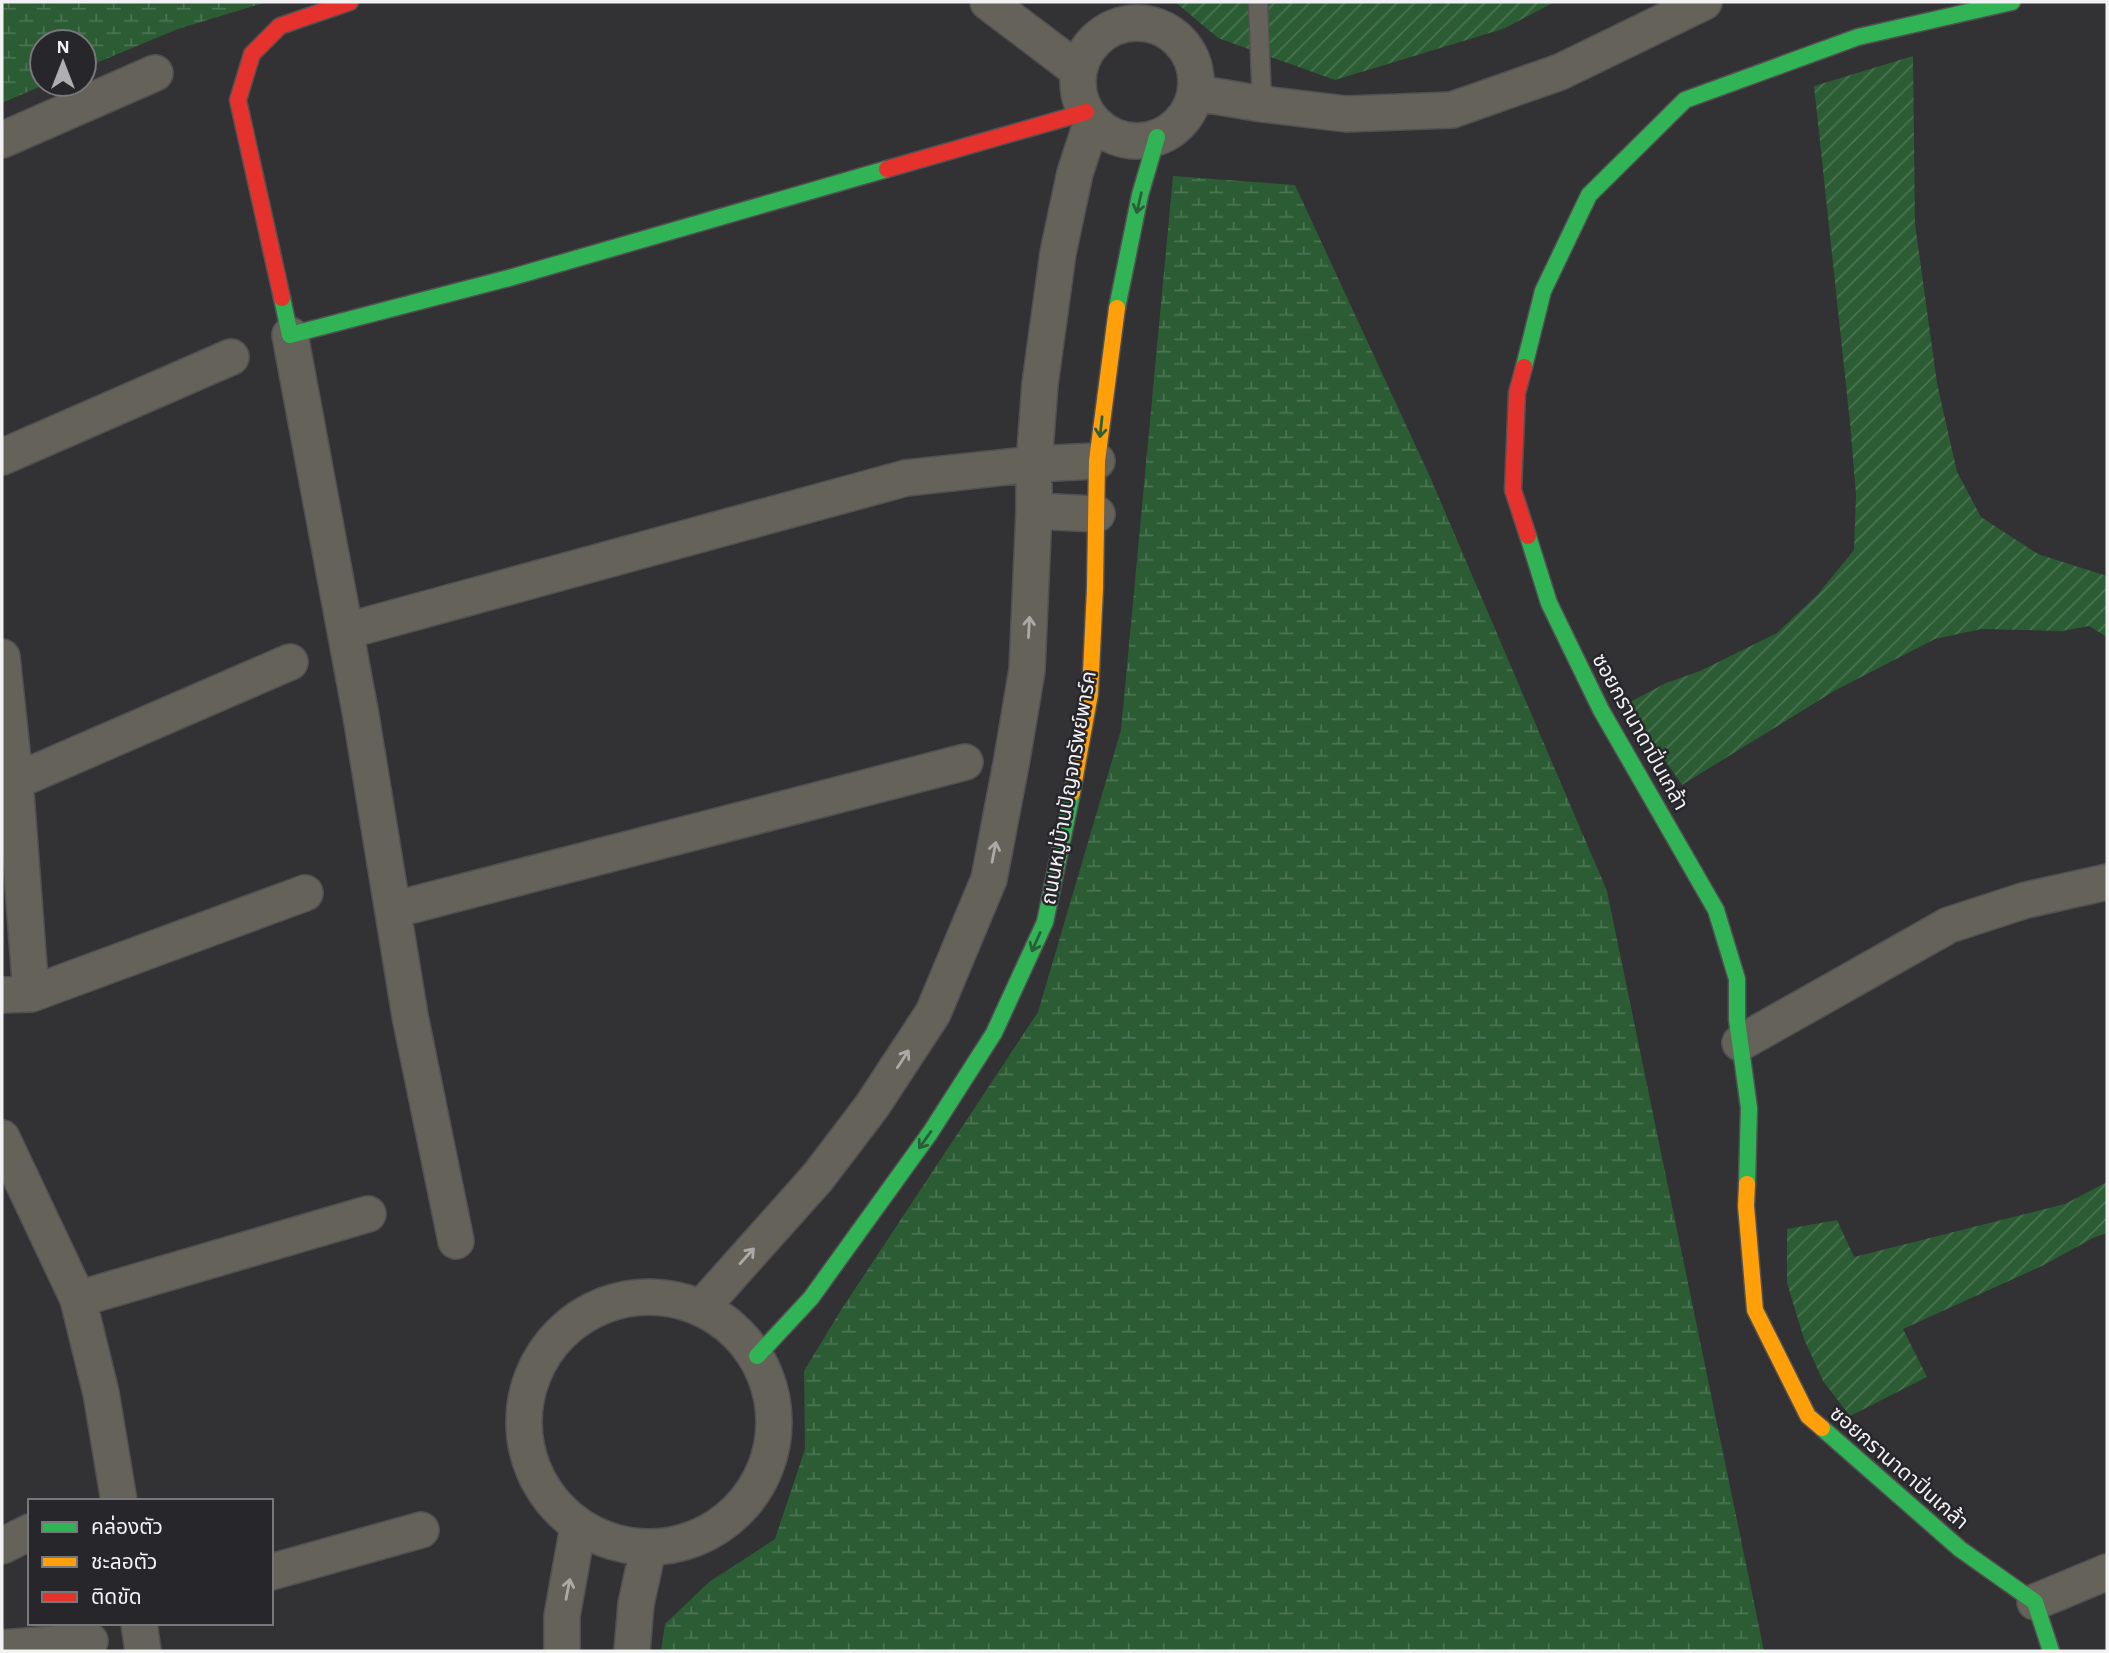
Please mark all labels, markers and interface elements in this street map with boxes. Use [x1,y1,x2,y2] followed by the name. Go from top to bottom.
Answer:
[28,28,98,98] north arrow
[56,38,70,57] text: N
[1132,191,1145,214] one-way arrow
[1095,415,1108,438] one-way arrow
[1022,616,1035,639] one-way arrow
[1588,648,1695,814] street label: ซอยกรานาดาปิ่นเกล้า
[1036,669,1102,907] street label: ถนนหมู่บ้านปัญจทรัพย์พาร์ค
[988,841,1002,864] one-way arrow
[1029,931,1042,952] one-way arrow
[896,1050,911,1069] one-way arrow
[917,1130,932,1149] one-way arrow
[739,1247,755,1265] one-way arrow
[1826,1400,1975,1533] street label: ซอยกรานาดาปิ่นเกล้า
[28,1499,273,1625] legend
[91,1515,163,1538] text: คล่องตัว
[91,1552,157,1573] text: ชะลอตัว
[561,1578,575,1601] one-way arrow
[91,1587,142,1608] text: ติดขัด

